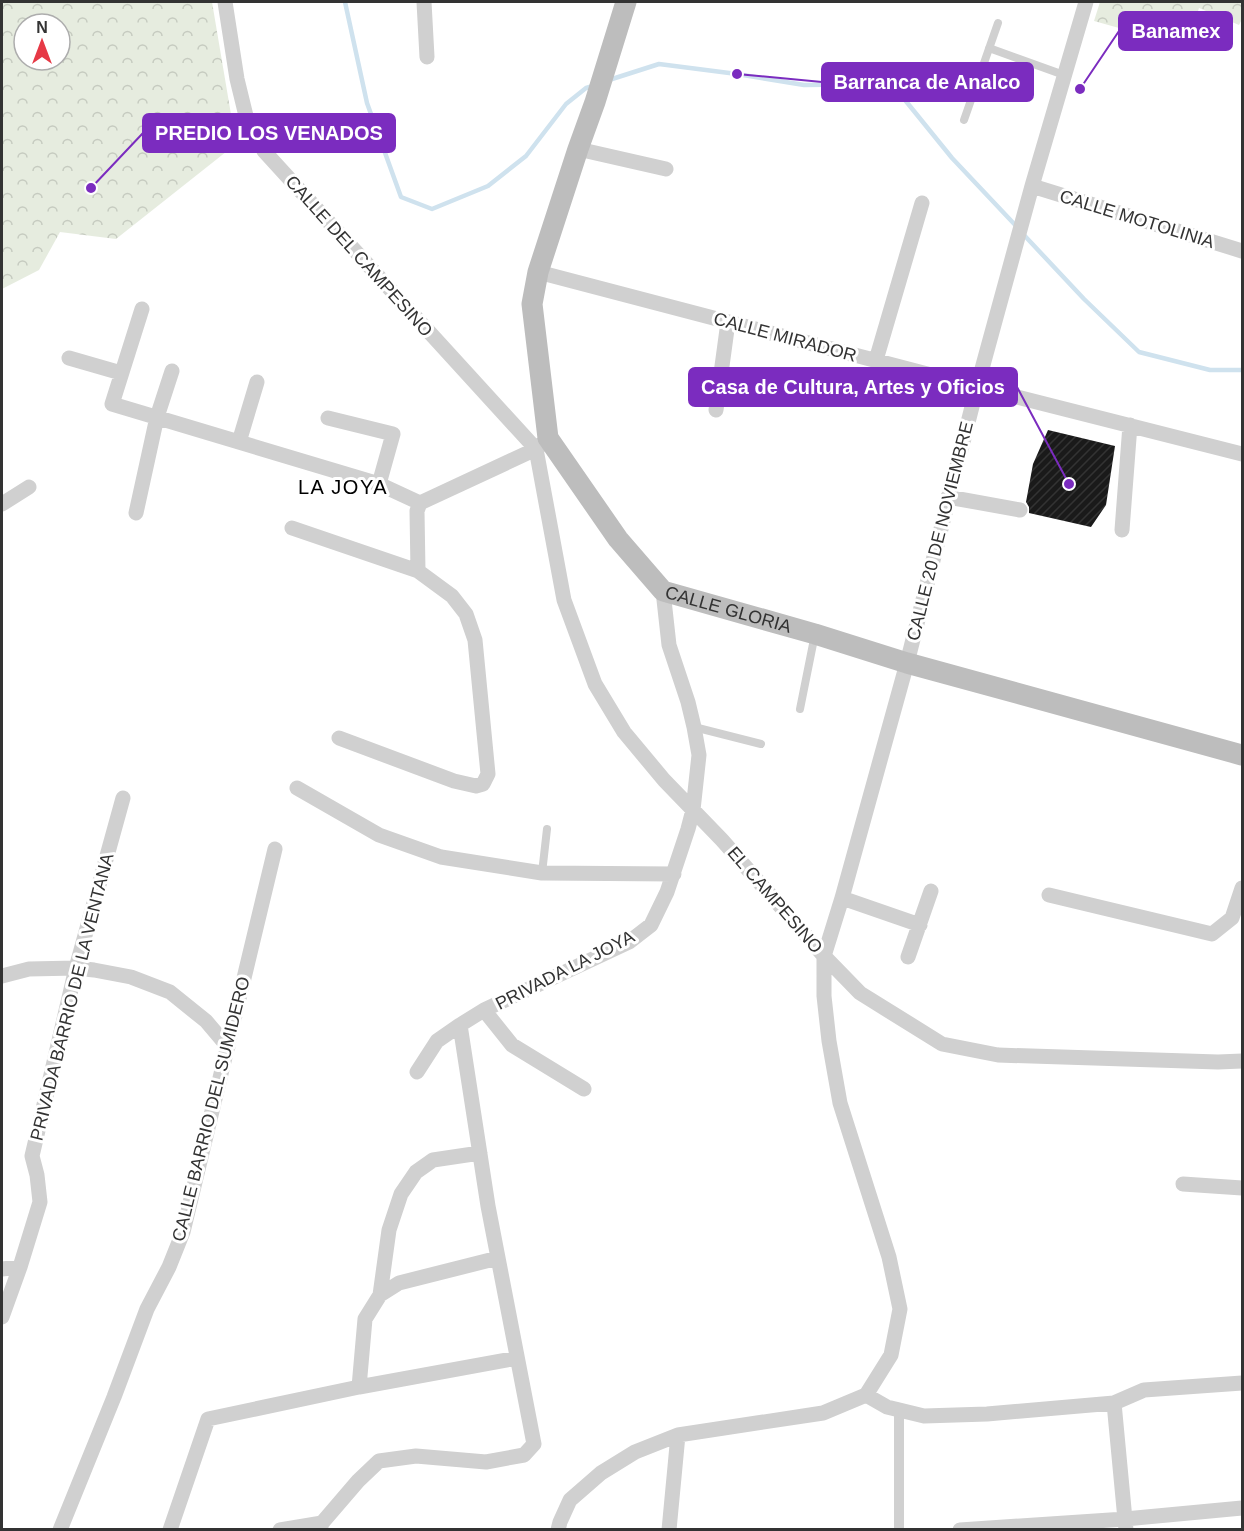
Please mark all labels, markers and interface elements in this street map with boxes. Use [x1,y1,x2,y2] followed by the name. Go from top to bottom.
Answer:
[12,12,72,72] north arrow
[1119,12,1232,50] callout: Banamex
[36,19,48,36] text: N
[1132,20,1220,42] text: Banamex
[822,63,1033,101] callout: Barranca de Analco
[833,71,1021,93] text: Barranca de Analco
[143,114,395,152] callout: PREDIO LOS VENADOS
[155,122,383,144] text: PREDIO LOS VENADOS
[282,171,436,341] street label: CALLE DEL CAMPESINO
[1057,186,1217,252] street label: CALLE MOTOLINIA
[711,308,859,366] street label: CALLE MIRADOR
[689,368,1017,406] callout: Casa de Cultura, Artes y Oficios
[701,376,1005,398] text: Casa de Cultura, Artes y Oficios
[903,419,977,643] street label: CALLE 20 DE NOVIEMBRE
[298,476,388,498] district label: LA JOYA
[663,582,794,637] street label: CALLE GLORIA
[723,843,827,957] street label: EL CAMPESINO
[27,851,117,1143] street label: PRIVADA BARRIO DE LA VENTANA
[492,926,638,1014] street label: PRIVADA LA JOYA
[168,974,254,1244] street label: CALLE BARRIO DEL SUMIDERO

